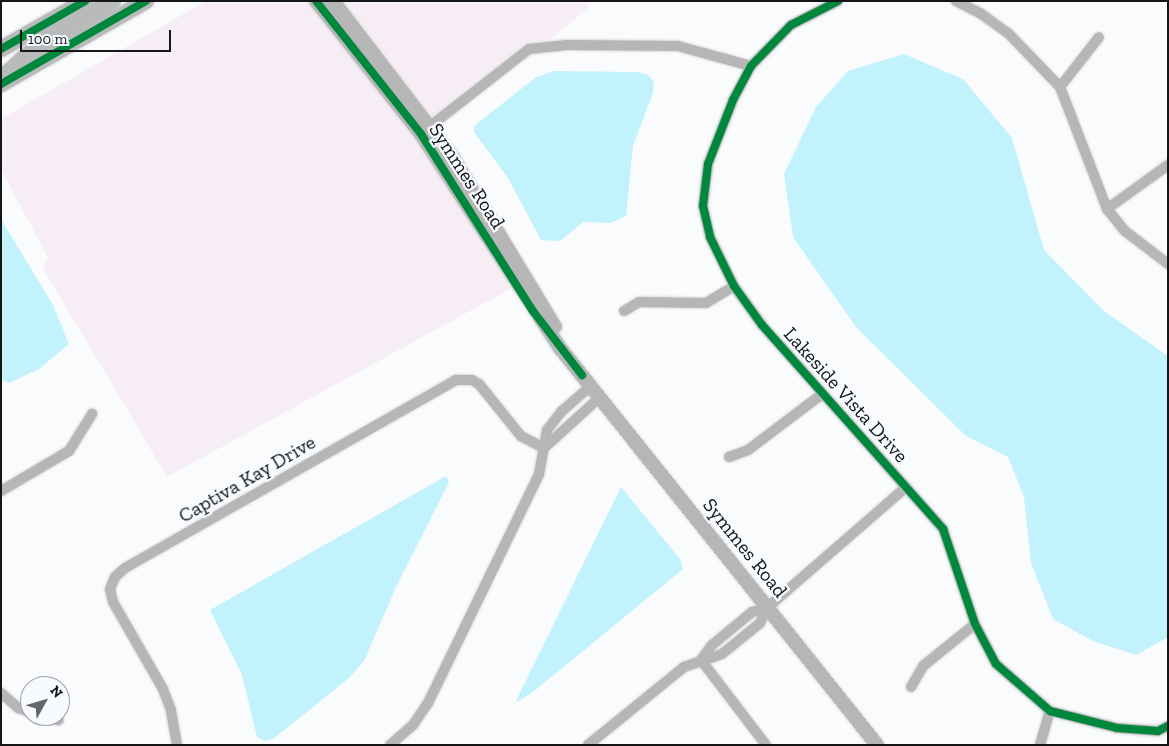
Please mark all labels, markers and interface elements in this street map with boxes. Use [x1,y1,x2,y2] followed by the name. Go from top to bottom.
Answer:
[22,20,174,52] scale bar
[28,30,67,48] text: 100 m
[424,119,510,233] street label: Symmes Road
[779,322,913,468] street label: Lakeside Vista Drive
[174,430,320,528] street label: Captiva Kay Drive
[698,493,792,603] street label: Symmes Road
[20,676,70,726] north arrow
[46,682,66,701] text: N

